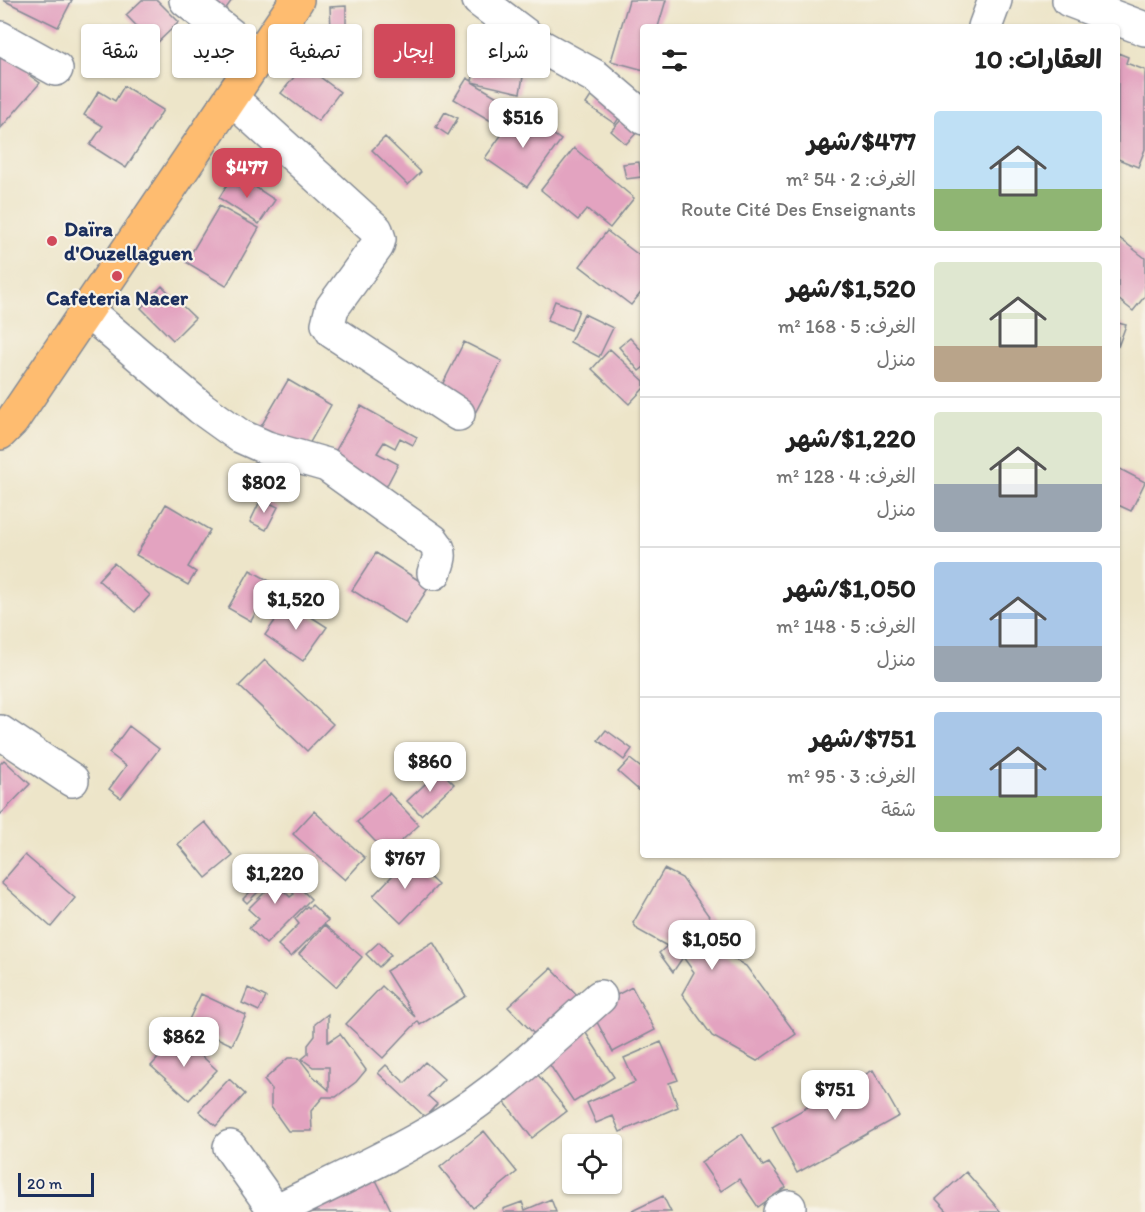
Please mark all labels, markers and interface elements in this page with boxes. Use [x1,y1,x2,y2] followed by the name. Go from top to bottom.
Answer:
[81,24,160,78] chip: شقة
[172,24,256,78] chip: جديد
[268,24,362,78] chip: تصفية
[374,24,455,78] chip: إيجار
[467,24,550,78] chip: شراء
[975,43,1102,75] text: العقارات: 10
[658,44,691,77] icon: filters
[487,98,559,149] pin: $516
[503,105,543,129] text: $516
[807,125,916,157] text: $477/شهر
[982,135,1054,207] icon: home
[211,148,283,199] pin: $477
[226,155,268,179] text: $477
[786,167,916,191] text: الغرف: 2 · 54 m²
[681,197,916,221] text: Route Cité Des Enseignants
[64,216,193,266] place label: Daïra d'Ouzellaguen
[45,234,59,248] marker: Daïra d'Ouzellaguen
[110,269,124,283] marker: Cafeteria Nacer
[787,272,916,304] text: $1,520/شهر
[46,285,189,310] place label: Cafeteria Nacer
[982,286,1054,358] icon: home
[778,314,916,338] text: الغرف: 5 · 168 m²
[877,347,916,371] text: منزل
[787,422,916,454] text: $1,220/شهر
[982,436,1054,508] icon: home
[228,463,300,514] pin: $802
[776,464,916,488] text: الغرف: 4 · 128 m²
[242,470,286,494] text: $802
[877,497,916,521] text: منزل
[785,572,916,604] text: $1,050/شهر
[247,580,345,631] pin: $1,520
[982,586,1054,658] icon: home
[267,587,325,611] text: $1,520
[776,614,916,638] text: الغرف: 5 · 148 m²
[877,647,916,671] text: منزل
[810,722,916,754] text: $751/شهر
[982,736,1054,808] icon: home
[394,742,466,793] pin: $860
[408,749,452,773] text: $860
[787,764,916,788] text: الغرف: 3 · 95 m²
[881,797,916,821] text: شقة
[369,839,441,890] pin: $767
[385,846,425,870] text: $767
[226,854,324,905] pin: $1,220
[246,861,304,885] text: $1,220
[663,920,761,971] pin: $1,050
[682,927,742,951] text: $1,050
[148,1017,220,1068] pin: $862
[163,1024,205,1048] text: $862
[799,1070,871,1121] pin: $751
[815,1077,855,1101] text: $751
[562,1134,622,1194] map controls
[562,1134,622,1194] button: locate
[18,1170,94,1198] scale bar
[27,1174,62,1193] text: 20 m

